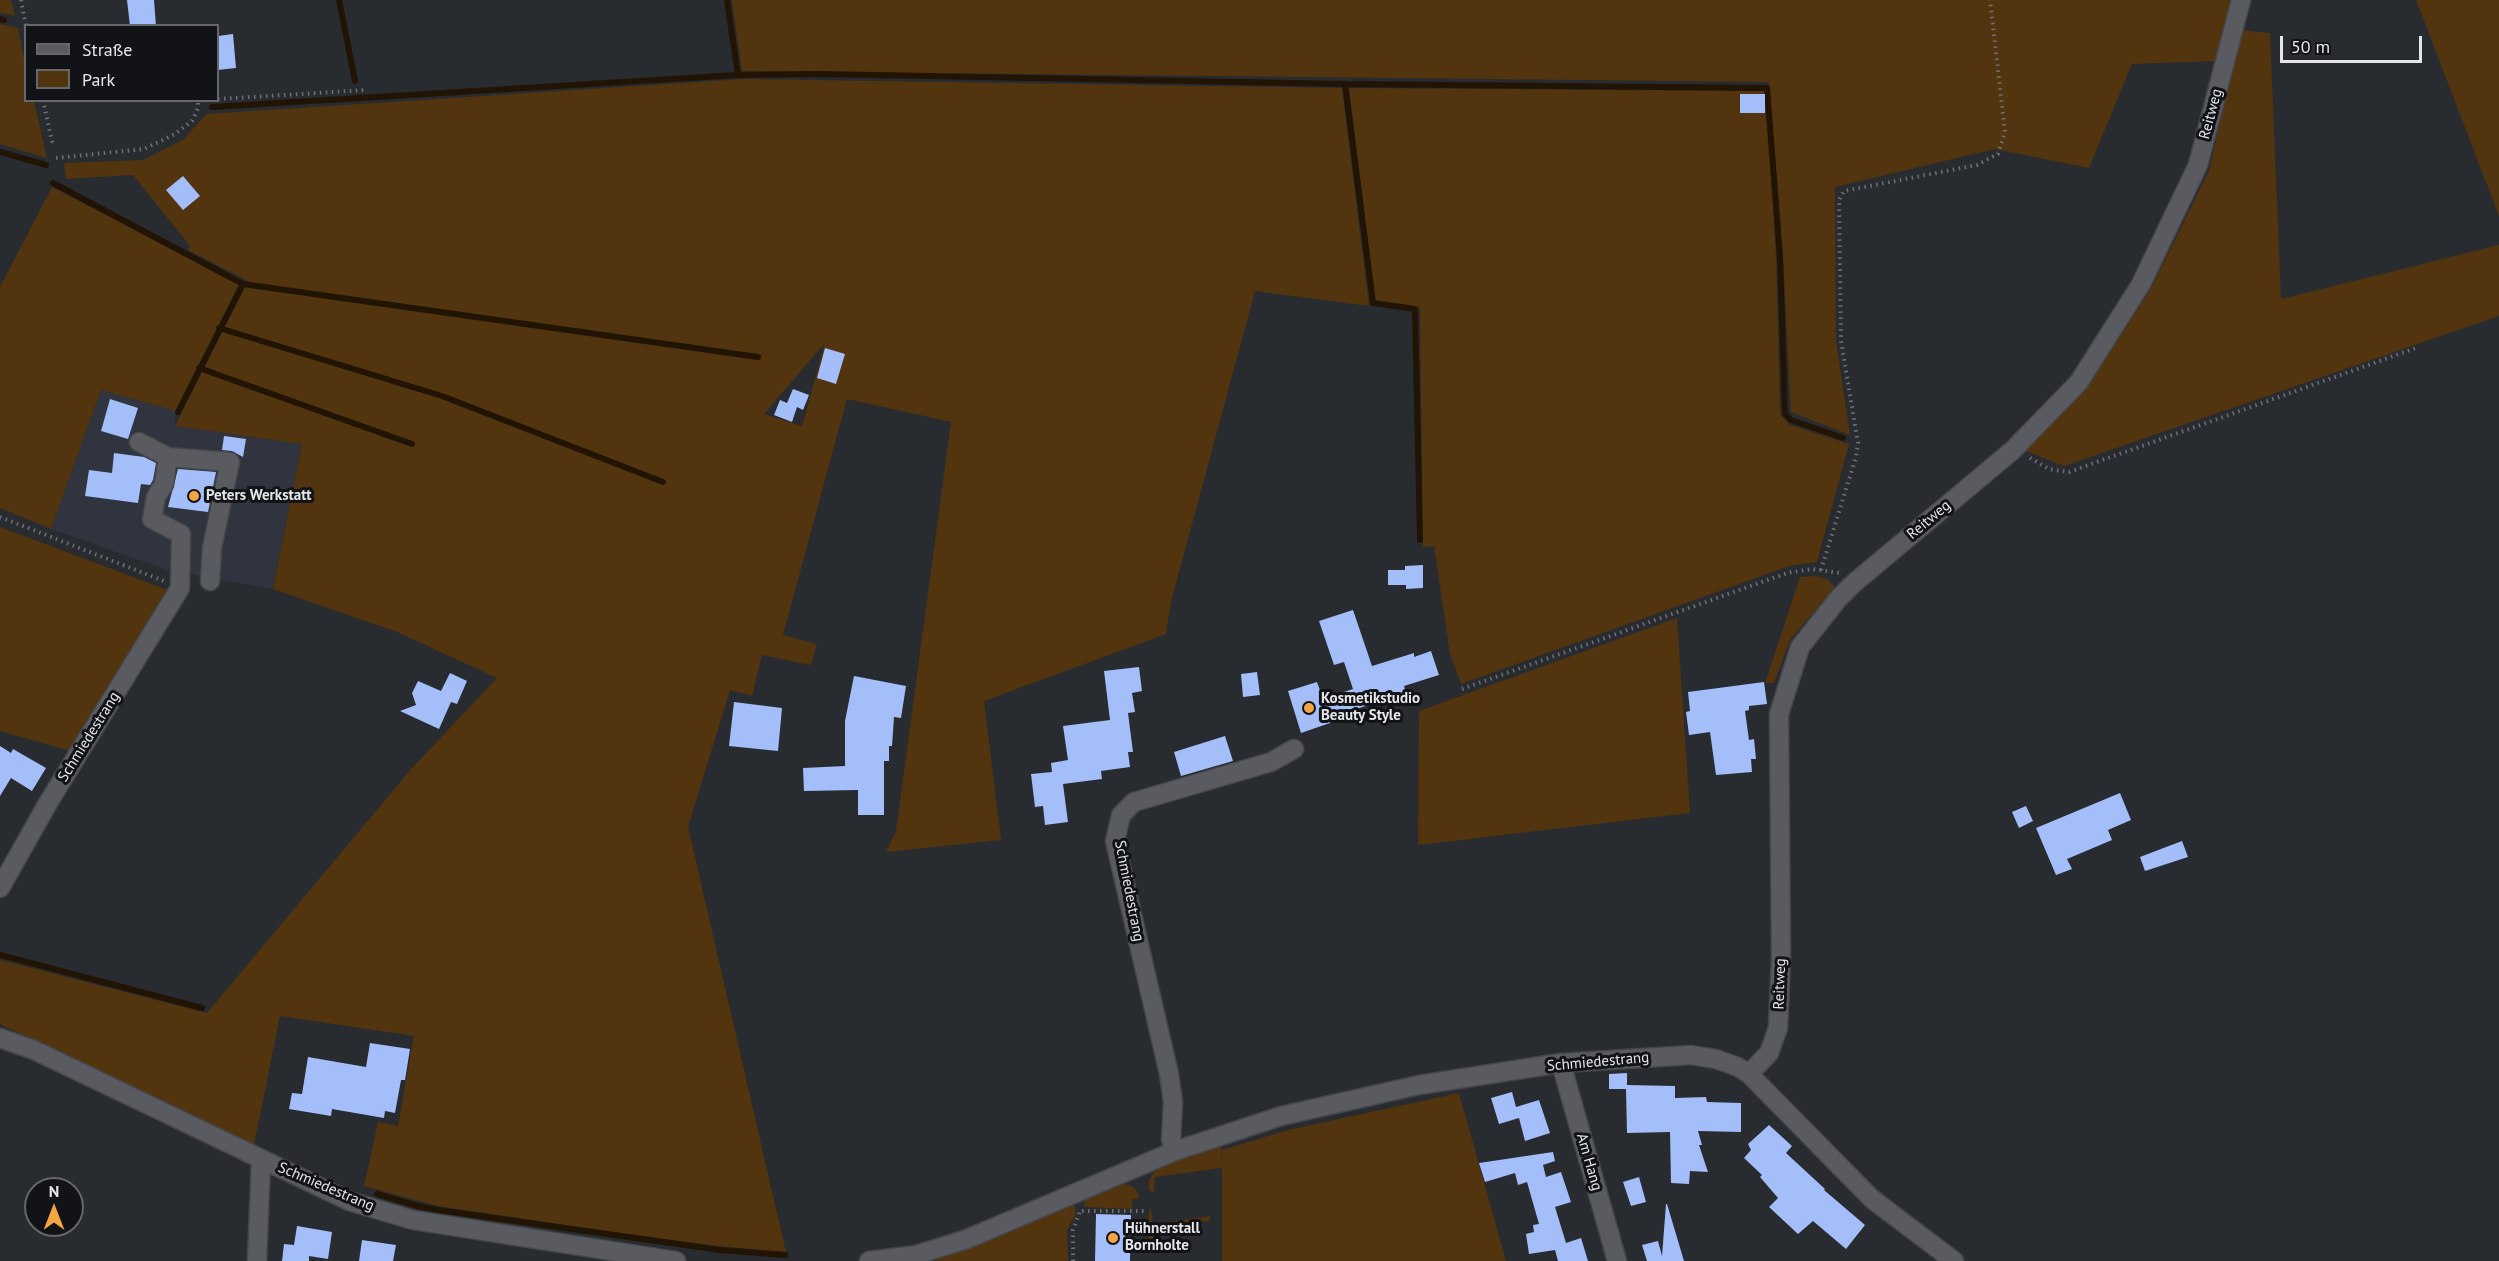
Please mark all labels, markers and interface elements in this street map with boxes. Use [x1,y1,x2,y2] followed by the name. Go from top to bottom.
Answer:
[24,24,219,102] legend
[2283,24,2426,62] scale bar
[2291,35,2330,58] text: 50 m
[82,38,133,61] text: Straße
[82,68,115,91] text: Park
[2196,87,2226,141] street label: Reitweg
[206,487,312,505] place label: Peters Werkstatt
[187,489,201,503] marker: Peters Werkstatt
[1904,497,1954,543] street label: Reitweg
[54,689,124,785] street label: Schmiedestrang
[1321,690,1420,725] place label: Kosmetikstudio Beauty Style
[1302,701,1316,715] marker: Kosmetikstudio Beauty Style
[1110,839,1148,943] street label: Schmiedestrang
[1770,958,1790,1010] street label: Reitweg
[1546,1049,1650,1075] street label: Schmiedestrang
[1572,1131,1606,1193] street label: Am Hang
[275,1159,377,1215] street label: Schmiedestrang
[24,1177,84,1237] north arrow
[49,1181,59,1201] text: N
[1125,1220,1200,1255] place label: Hühnerstall Bornholte
[1106,1231,1120,1245] marker: Hühnerstall Bornholte

